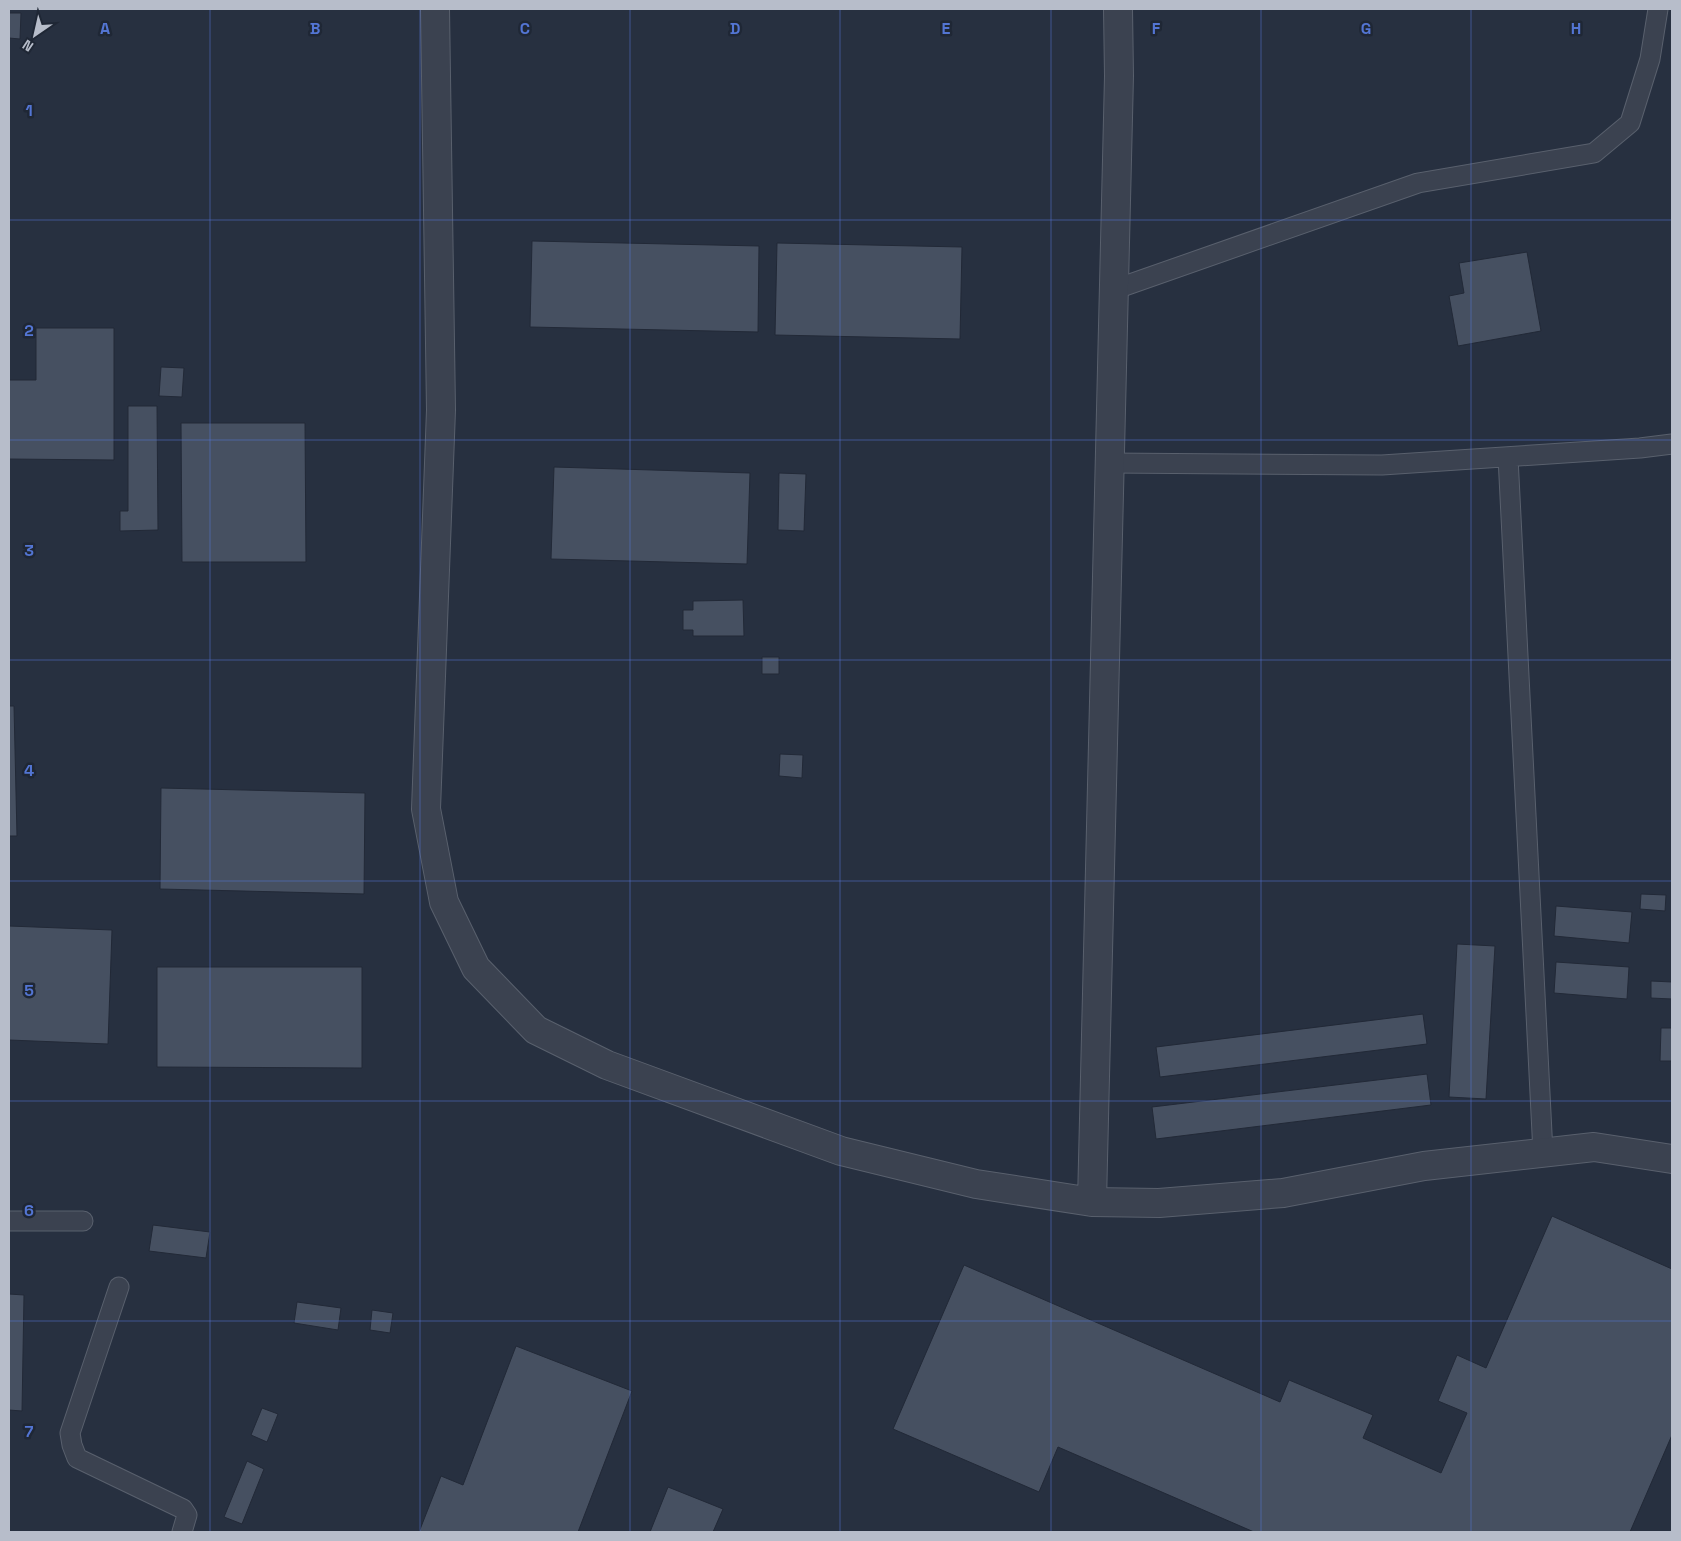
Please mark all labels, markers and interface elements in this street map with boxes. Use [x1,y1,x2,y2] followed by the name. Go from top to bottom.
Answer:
[10,10,60,60] north arrow
[100,18,110,39] text: A
[310,18,320,39] text: B
[520,18,530,39] text: C
[730,18,740,39] text: D
[942,18,951,39] text: E
[1152,18,1161,39] text: F
[1361,18,1371,39] text: G
[1571,18,1581,39] text: H
[19,36,37,56] text: N
[25,100,33,121] text: 1
[24,320,34,341] text: 2
[24,540,34,561] text: 3
[24,760,34,781] text: 4
[24,980,34,1001] text: 5
[24,1200,34,1221] text: 6
[25,1421,34,1442] text: 7

